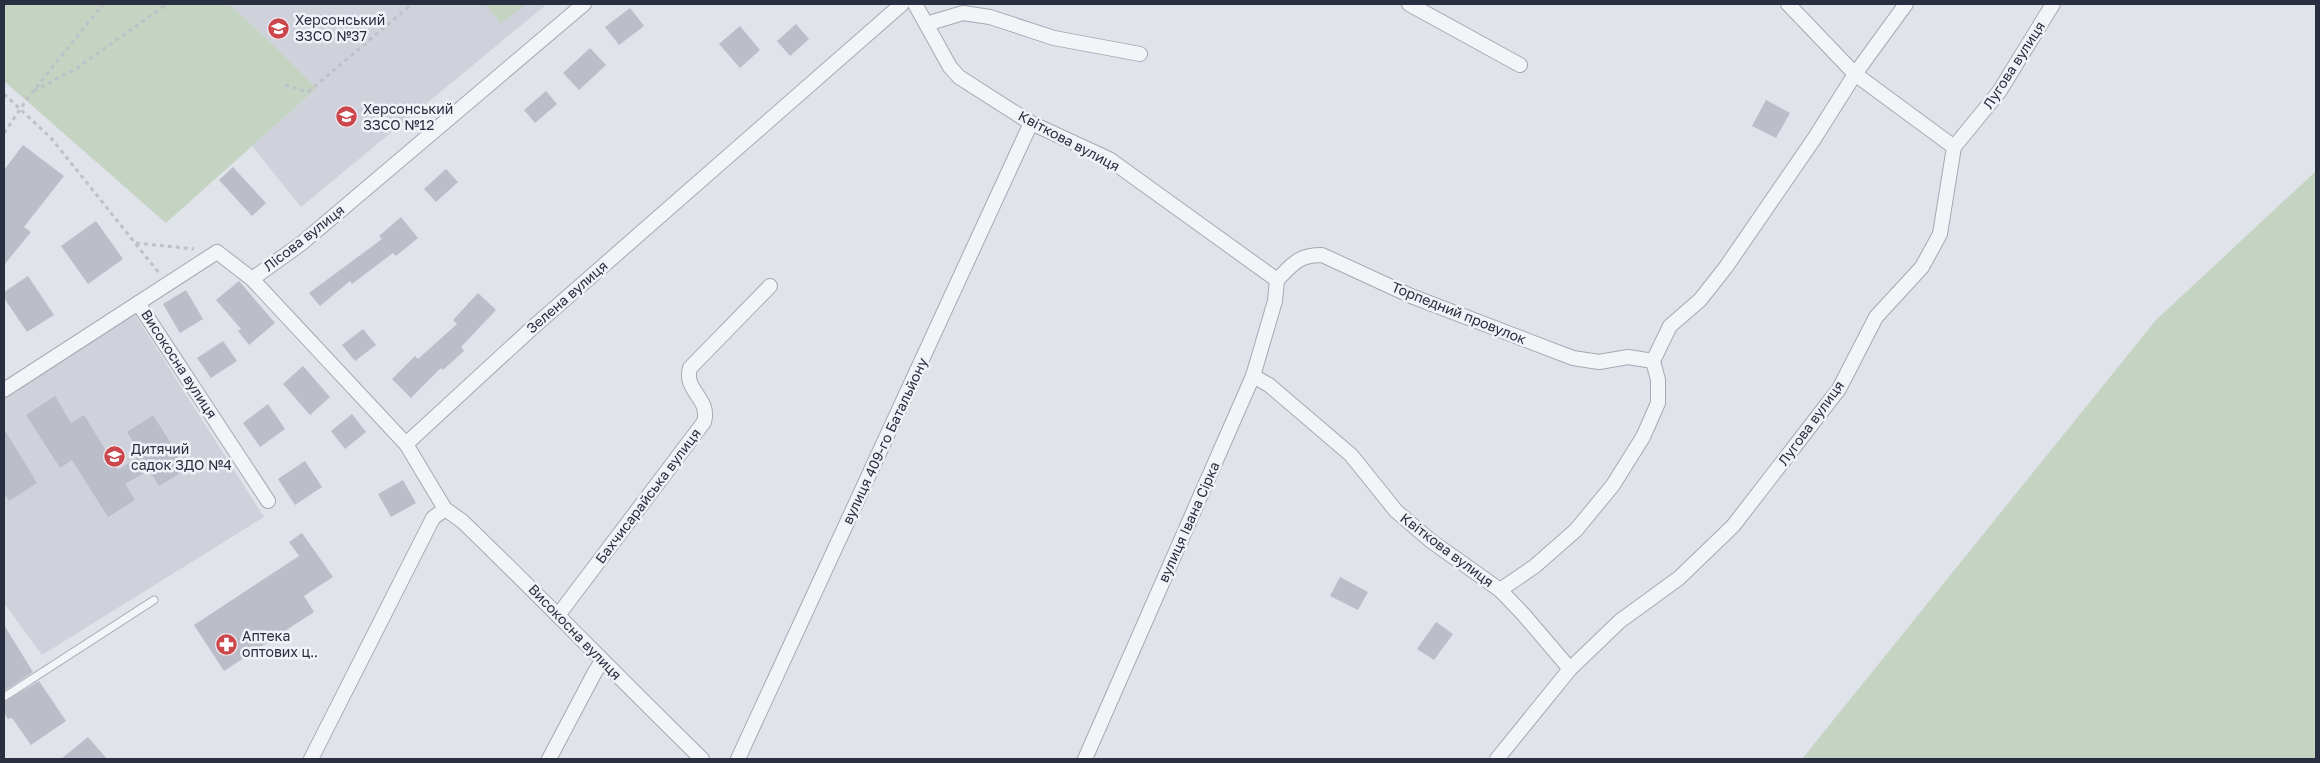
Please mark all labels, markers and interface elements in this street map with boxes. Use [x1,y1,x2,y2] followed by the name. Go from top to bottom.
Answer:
[295,11,385,44] place label: Херсонський ЗЗСО №37
[267,16,291,40] school or university icon: Херсонський ЗЗСО №37
[1979,18,2048,112] street label: Лугова вулиця
[363,100,453,133] place label: Херсонський ЗЗСО №12
[335,105,359,129] school or university icon: Херсонський ЗЗСО №12
[1016,107,1123,174] street label: Квіткова вулиця
[260,201,347,274] street label: Лісова вулиця
[523,257,611,336] street label: Зелена вулиця
[1389,278,1529,347] street label: Торпедний провулок
[138,306,221,421] street label: Високосна вулиця
[838,355,931,527] street label: вулиця 409-го Батальйону
[1774,377,1847,468] street label: Лугова вулиця
[591,425,704,567] street label: Бахчисарайська вулиця
[131,440,232,473] place label: Дитячий садок ЗДО №4
[103,445,127,469] school or university icon: Дитячий садок ЗДО №4
[1154,459,1223,585] street label: вулиця Івана Сірка
[1397,509,1497,590] street label: Квіткова вулиця
[525,580,625,683] street label: Високосна вулиця
[242,627,318,660] place label: Аптека оптових ц‥
[214,632,238,656] pharmacy icon: Аптека оптових ц‥

